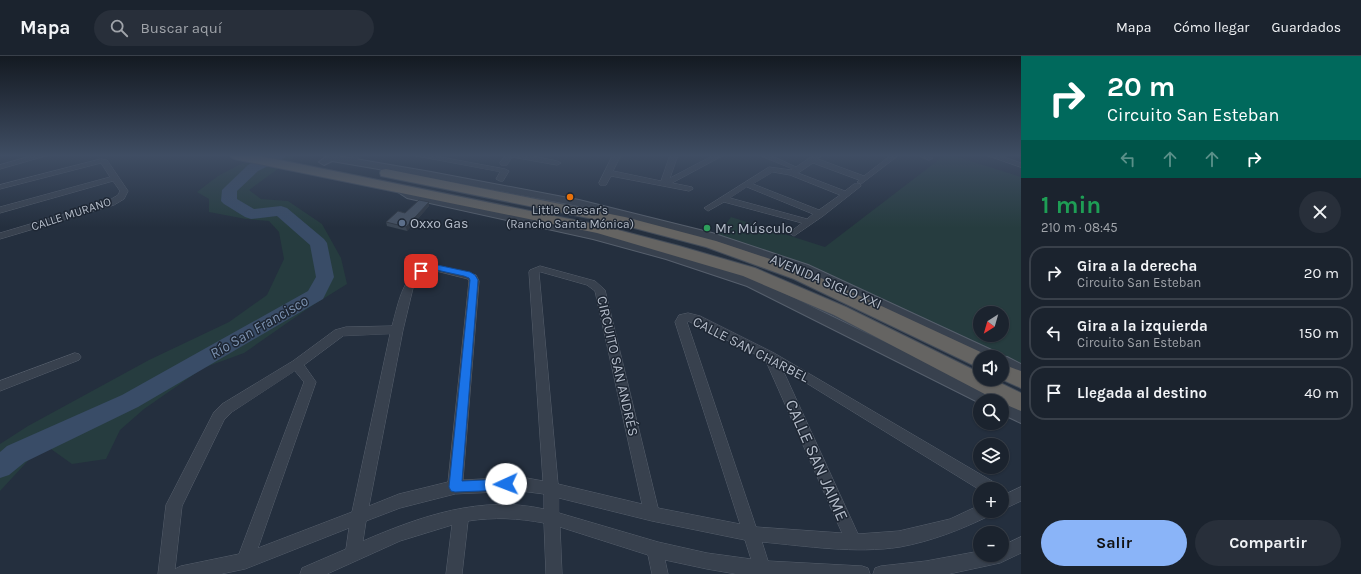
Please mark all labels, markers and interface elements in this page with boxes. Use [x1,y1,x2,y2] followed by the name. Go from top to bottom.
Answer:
[94,10,374,46] search box
[20,17,70,39] text: Mapa
[108,17,130,39] icon: search
[140,19,222,37] text: Buscar aquí
[1116,19,1151,36] text: Mapa
[1173,19,1249,36] text: Cómo llegar
[1271,19,1341,36] text: Guardados
[1107,70,1175,103] text: 20 m
[1041,72,1093,124] icon: right
[1107,104,1279,126] text: Circuito San Esteban
[1117,148,1139,170] icon: left
[1159,148,1181,170] icon: ahead
[1201,148,1223,170] icon: ahead
[1243,148,1265,170] icon: right
[1041,191,1101,219] text: 1 min
[1299,191,1341,233] button: close
[565,192,575,202] marker: Little Caesar's (Rancho Santa Mónica)
[29,194,113,234] street label: CALLE MURANO
[506,203,634,231] place label: Little Caesar's (Rancho Santa Mónica)
[410,215,468,232] place label: Oxxo Gas
[397,218,407,228] marker: Oxxo Gas
[715,220,793,237] place label: Mr. Músculo
[1041,220,1118,235] text: 210 m · 08:45
[702,223,712,233] marker: Mr. Músculo
[767,250,884,313] street label: AVENIDA SIGLO XXI
[404,254,438,288] pin
[1077,257,1197,275] text: Gira a la derecha
[410,260,432,282] icon: arrive
[1043,262,1065,284] icon: right
[1304,264,1339,282] text: 20 m
[1077,275,1201,290] text: Circuito San Esteban
[207,291,312,362] water label: Río San Francisco
[593,294,643,438] street label: CIRCUITO SAN ANDRÉS
[973,306,1009,342] north arrow
[973,306,1009,562] map controls
[690,313,812,386] street label: CALLE SAN CHARBEL
[1077,317,1208,335] text: Gira a la izquierda
[1043,322,1065,344] icon: left
[1299,324,1339,342] text: 150 m
[1077,335,1201,350] text: Circuito San Esteban
[973,350,1009,386] button: sound
[1043,382,1065,404] icon: arrive
[1077,384,1207,402] text: Llegada al destino
[1304,384,1339,402] text: 40 m
[973,394,1009,430] button: search
[781,396,853,524] street label: CALLE SAN JAIME
[973,438,1009,474] button: layers
[485,463,527,505] position arrow
[973,482,1009,518] button: +
[1041,520,1187,566] button: Salir
[1195,520,1341,566] button: Compartir
[973,526,1009,562] button: −

